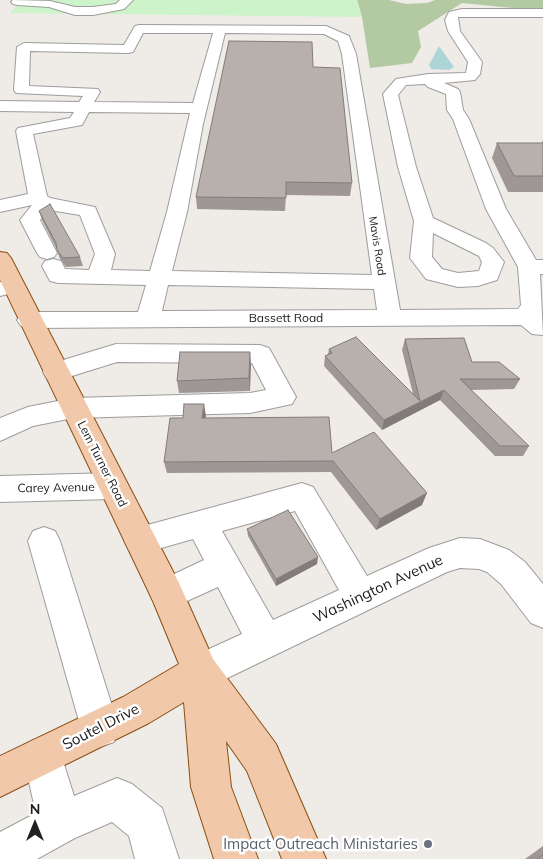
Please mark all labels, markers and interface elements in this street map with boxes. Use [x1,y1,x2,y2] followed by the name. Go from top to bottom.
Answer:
[366,215,388,277] street label: Mavis Road
[249,311,323,325] street label: Bassett Road
[74,418,130,510] street label: Lem Turner Road
[17,480,95,496] street label: Carey Avenue
[310,551,446,627] street label: Washington Avenue
[60,700,142,754] street label: Soutel Drive
[10,799,60,849] north arrow
[30,800,40,818] text: N
[223,835,418,853] place label: Impact Outreach Ministaries
[422,838,434,850] marker: Impact Outreach Ministaries

